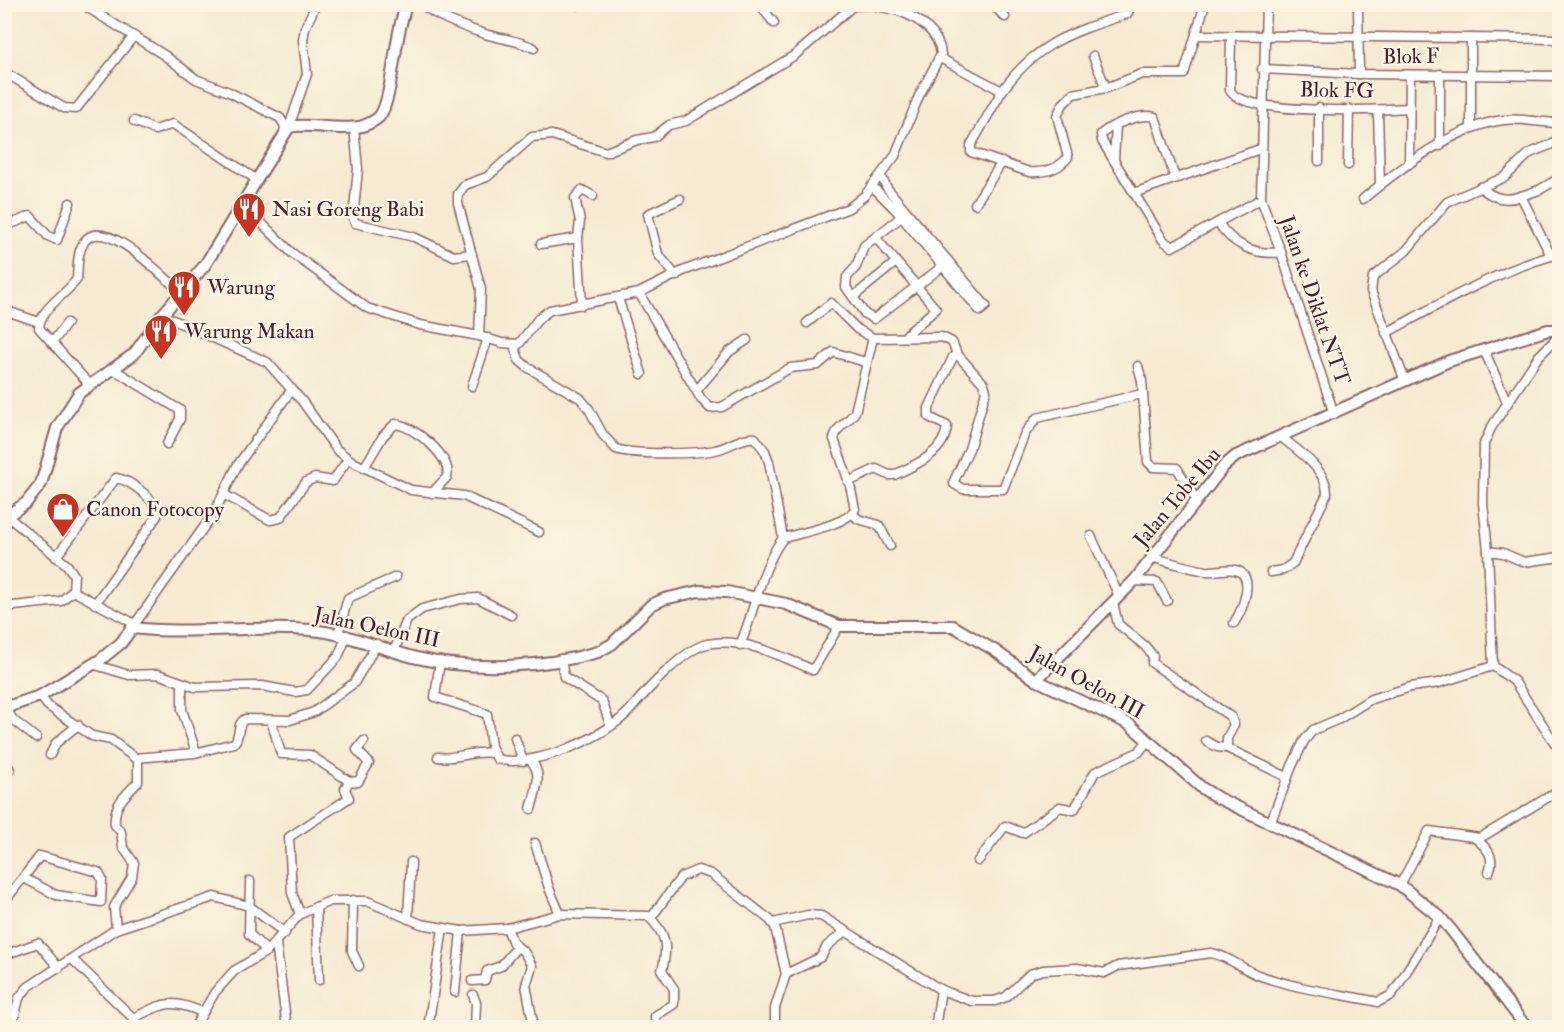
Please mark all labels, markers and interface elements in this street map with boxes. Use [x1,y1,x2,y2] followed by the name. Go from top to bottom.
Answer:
[1382,43,1440,70] street label: Blok F
[1300,76,1374,105] street label: Blok FG
[231,191,267,238] restaurant icon: Nasi Goreng Babi
[272,196,425,223] place label: Nasi Goreng Babi
[1273,211,1356,389] street label: Jalan ke Diklat NTT
[166,269,202,316] restaurant icon: Warung
[206,274,276,301] place label: Warung
[143,313,179,360] restaurant icon: Warung Makan
[183,318,315,345] place label: Warung Makan
[1127,442,1227,554] street label: Jalan Tobe Ibu
[45,491,81,538] shop icon: Canon Fotocopy
[86,496,225,523] place label: Canon Fotocopy
[311,601,442,654] street label: Jalan Oelon III
[1023,639,1149,725] street label: Jalan Oelon III

